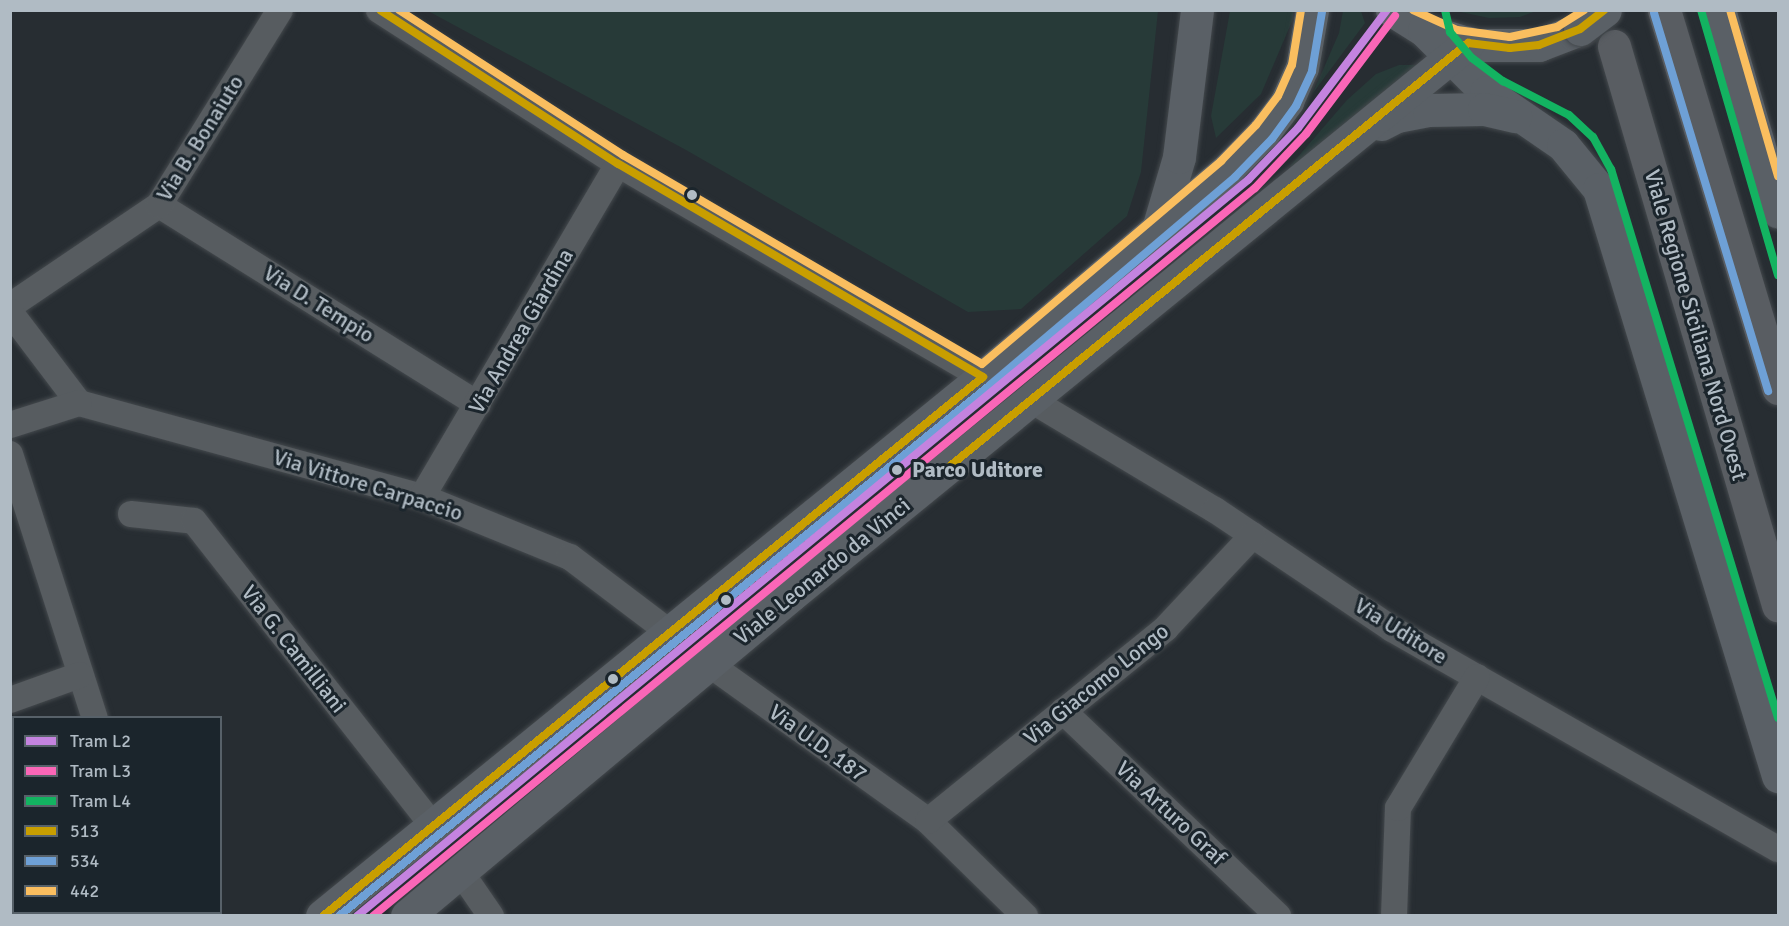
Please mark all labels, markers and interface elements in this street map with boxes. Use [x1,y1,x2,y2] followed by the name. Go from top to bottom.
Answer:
[151,70,249,206] street label: Via B. Bonaiuto
[1639,167,1753,483] street label: Viale Regione Siciliana Nord Ovest
[686,189,698,201] unlabelled marker
[463,244,579,418] street label: Via Andrea Giardina
[259,260,379,348] street label: Via D. Tempio
[270,444,466,526] street label: Via Vittore Carpaccio
[912,457,1043,483] place label: Parco Uditore
[887,460,907,480] marker: Parco Uditore
[729,492,915,650] street label: Viale Leonardo da Vinci
[236,580,352,718] street label: Via G. Camilliani
[1350,592,1452,670] street label: Via Uditore
[720,594,732,606] unlabelled marker
[1018,618,1174,750] street label: Via Giacomo Longo
[607,673,619,685] unlabelled marker
[764,699,872,787] street label: Via U.D. 187
[12,716,222,914] legend
[70,730,131,752] text: Tram L2
[1110,755,1232,871] street label: Via Arturo Graf
[70,760,131,782] text: Tram L3
[70,790,131,812] text: Tram L4
[70,820,99,842] text: 513
[70,850,99,872] text: 534
[70,880,99,902] text: 442

